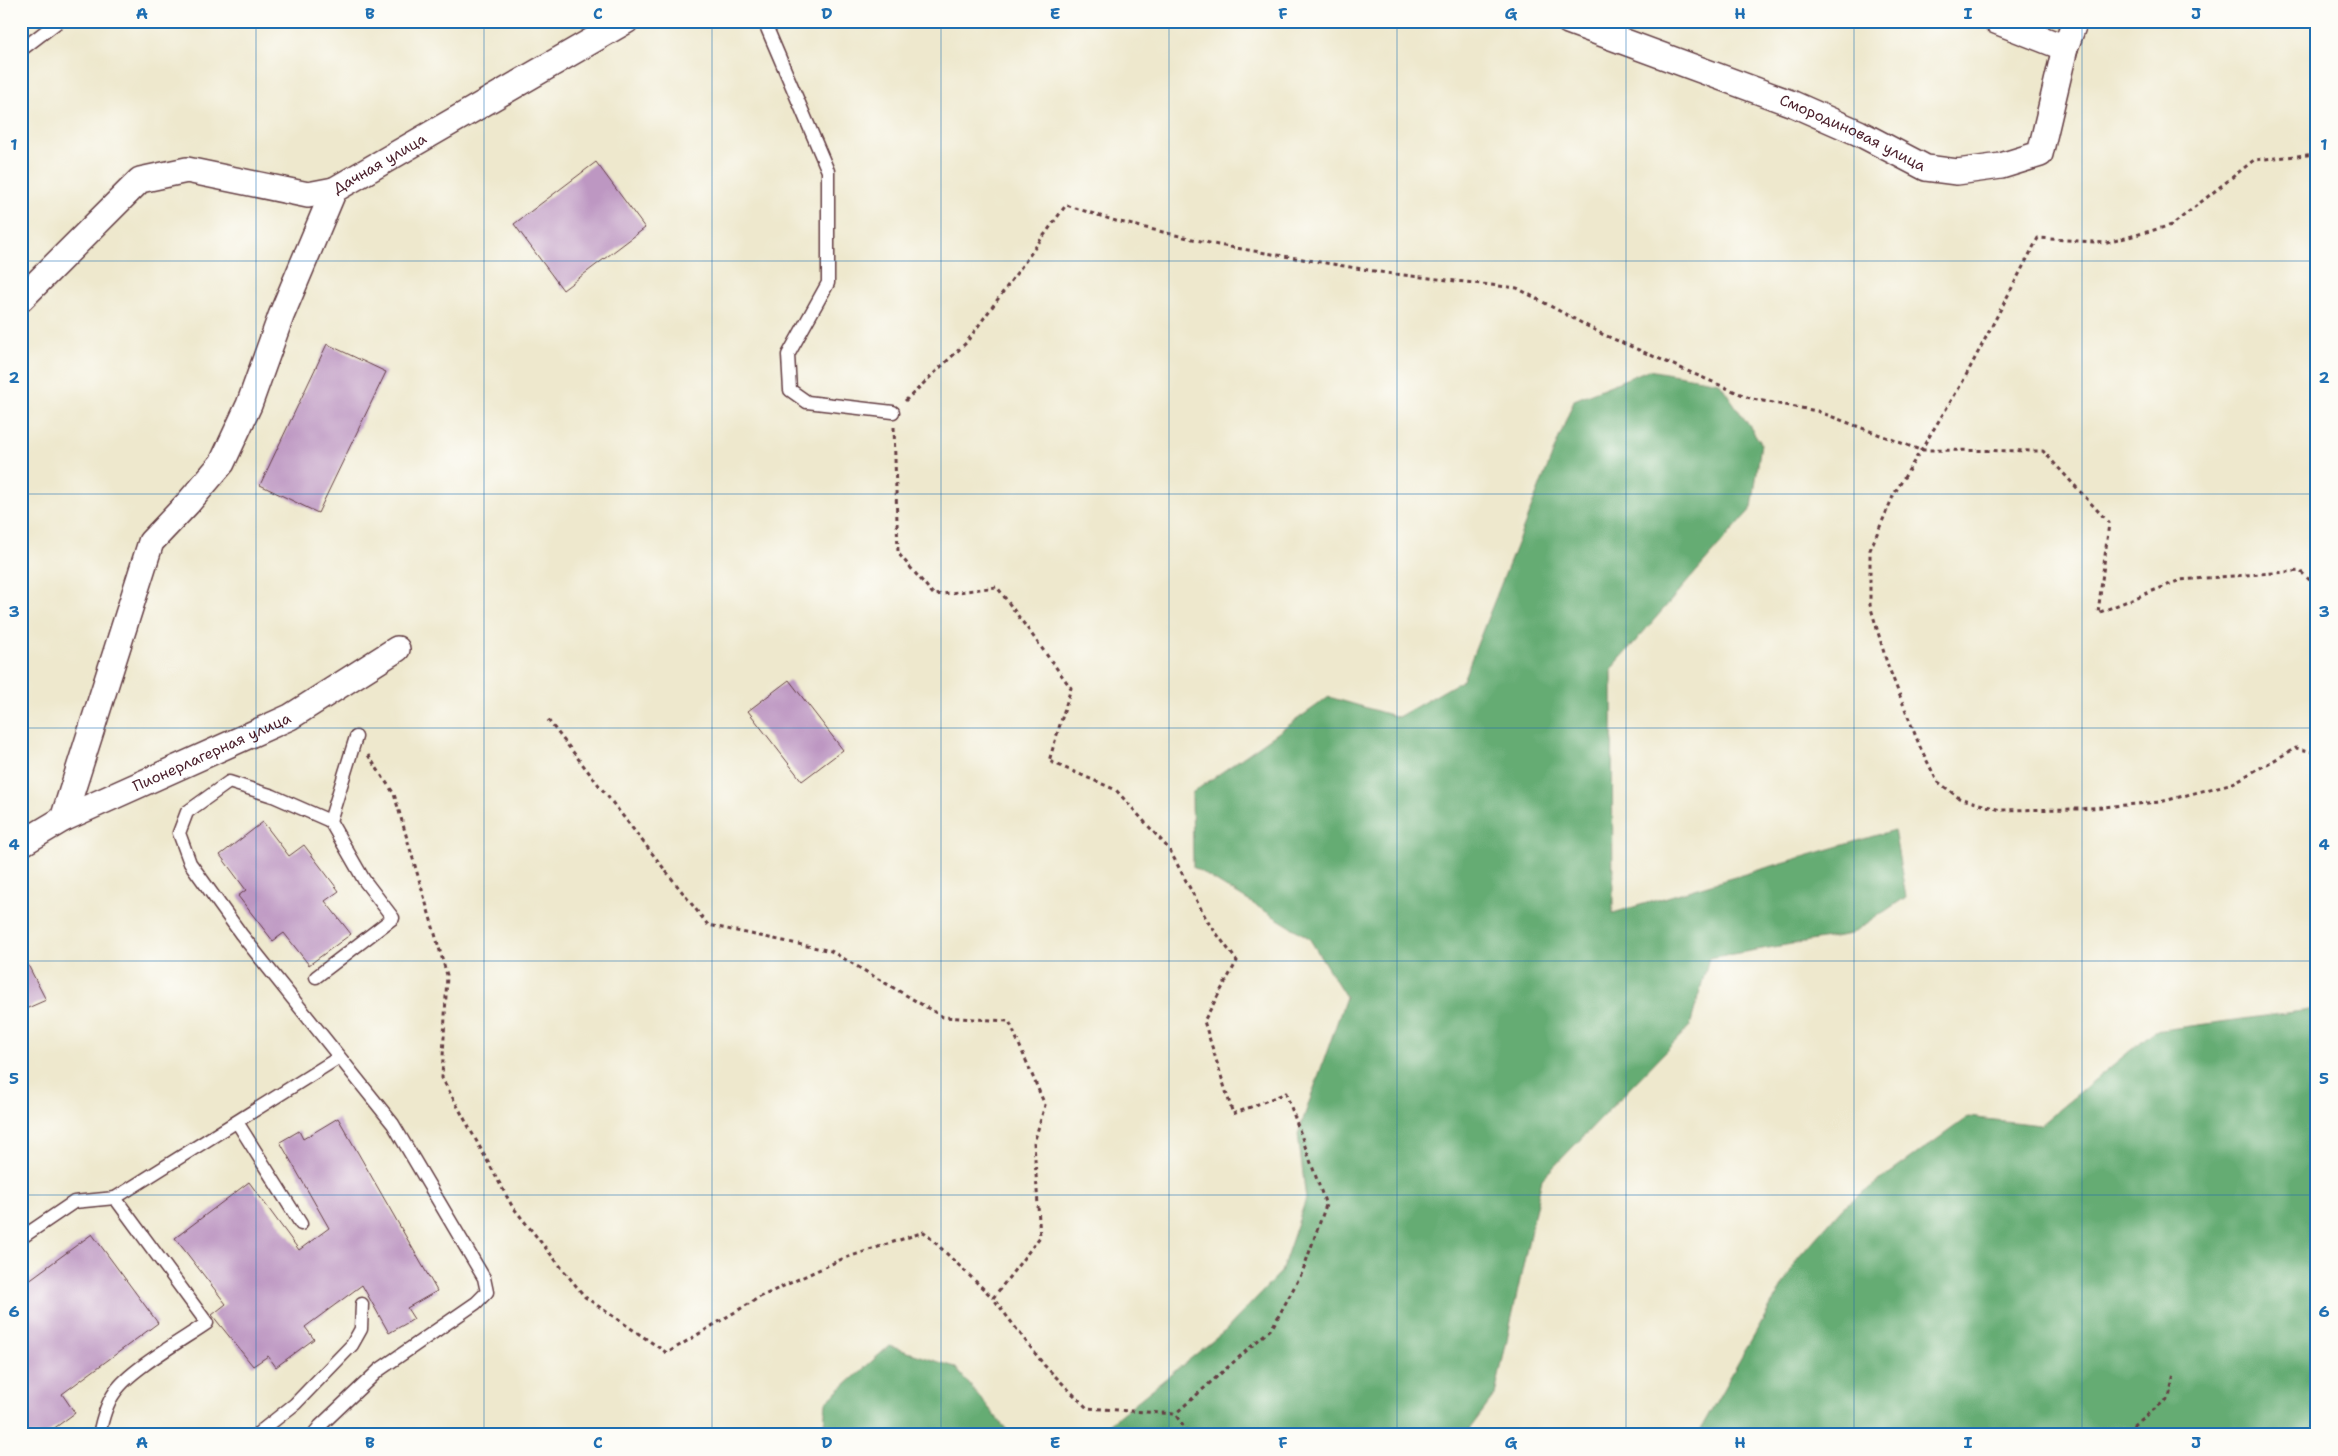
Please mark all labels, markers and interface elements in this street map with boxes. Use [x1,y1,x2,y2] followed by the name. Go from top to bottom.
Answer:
[136,3,148,24] text: A
[365,3,375,24] text: B
[593,3,603,24] text: C
[821,3,833,24] text: D
[1050,3,1060,24] text: E
[1278,3,1288,24] text: F
[1505,3,1518,24] text: G
[1734,3,1746,24] text: H
[1964,3,1973,24] text: I
[2191,3,2201,24] text: J
[1777,90,1930,176] street label: Смородиновая улица
[329,128,431,198] street label: Дачная улица
[10,134,18,155] text: 1
[2320,134,2328,155] text: 1
[8,367,20,388] text: 2
[2318,367,2330,388] text: 2
[8,601,20,622] text: 3
[2318,601,2330,622] text: 3
[130,708,295,796] street label: Пионерлагерная улица
[8,834,20,855] text: 4
[2318,834,2330,855] text: 4
[9,1068,19,1089] text: 5
[2319,1068,2329,1089] text: 5
[8,1301,20,1322] text: 6
[2318,1301,2330,1322] text: 6
[136,1432,148,1453] text: A
[365,1432,375,1453] text: B
[593,1432,603,1453] text: C
[821,1432,833,1453] text: D
[1050,1432,1060,1453] text: E
[1278,1432,1288,1453] text: F
[1505,1432,1518,1453] text: G
[1734,1432,1746,1453] text: H
[1964,1432,1973,1453] text: I
[2191,1432,2201,1453] text: J

